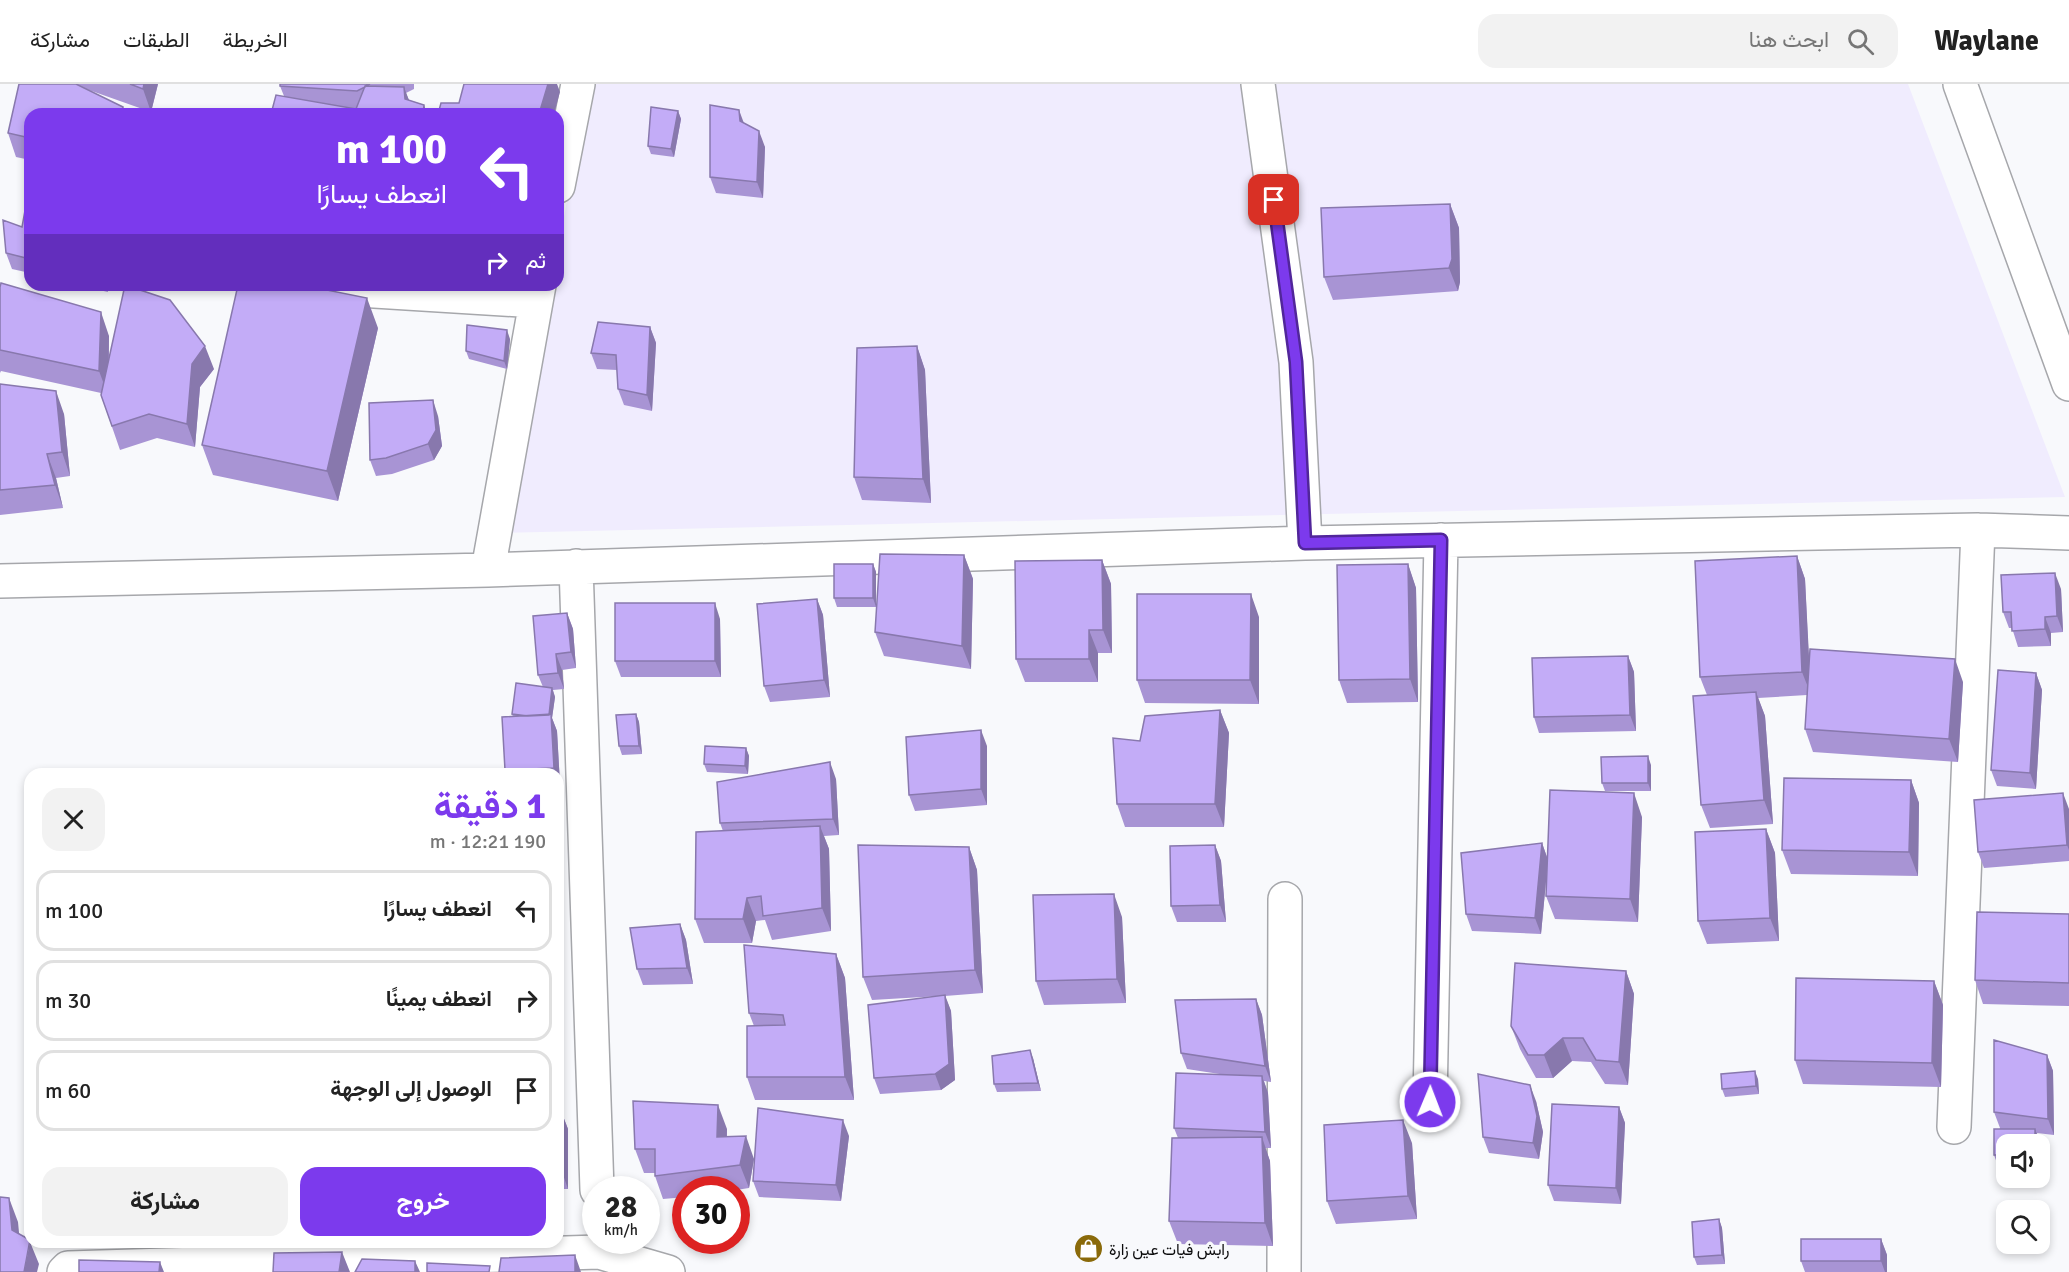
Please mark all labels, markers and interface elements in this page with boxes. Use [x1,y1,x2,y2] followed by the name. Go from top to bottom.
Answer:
[1478,14,1898,68] search box
[1934,24,2039,58] text: Waylane
[1844,25,1877,58] icon: search
[1749,26,1829,53] text: ابحث هنا
[30,27,90,53] text: مشاركة
[123,27,190,53] text: الطبقات
[223,27,288,53] text: الخريطة
[336,124,447,175] text: 100 m
[468,132,546,210] icon: left
[1248,174,1299,225] pin
[316,178,447,211] text: انعطف يسارًا
[1257,183,1290,216] icon: arrive
[480,246,513,279] icon: right
[525,247,546,274] text: ثم
[434,784,546,829] text: 1 دقيقة
[42,788,105,851] button: close
[430,829,546,854] text: 190 m · 12:21
[510,894,543,927] icon: left
[383,895,492,922] text: انعطف يسارًا
[45,897,103,924] text: 100 m
[510,984,543,1017] icon: right
[386,985,492,1012] text: انعطف يمينًا
[45,987,91,1014] text: 30 m
[1398,1070,1462,1134] position arrow
[510,1074,543,1107] icon: arrive
[330,1075,492,1102] text: الوصول إلى الوجهة
[45,1077,91,1104] text: 60 m
[1996,1134,2050,1254] map controls
[1996,1134,2050,1188] button: sound
[42,1167,288,1236] button: مشاركة
[300,1167,546,1236] button: خروج
[672,1176,750,1254] speed limit sign: 30
[605,1189,637,1226] text: 28
[1996,1200,2050,1254] button: search
[604,1221,638,1239] text: km/h
[1072,1233,1104,1265] shop icon: رابش فيات عين زارة
[1109,1240,1229,1260] place label: رابش فيات عين زارة

